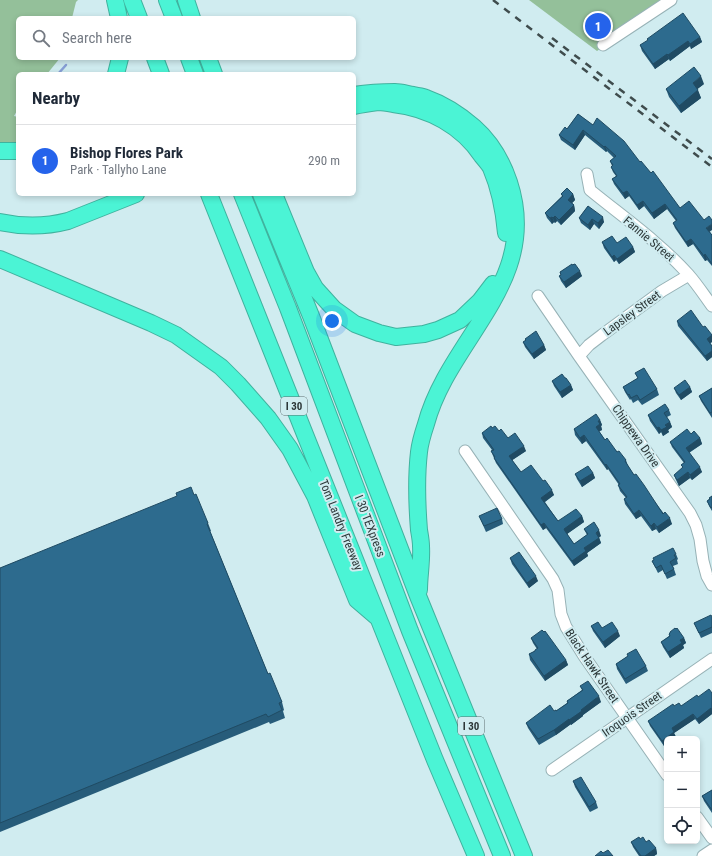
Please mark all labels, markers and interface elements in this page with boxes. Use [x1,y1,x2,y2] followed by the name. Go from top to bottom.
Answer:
[585,11,611,41] pin: 1
[16,16,356,60] search box
[30,27,52,49] icon: search
[62,29,132,47] text: Search here
[32,88,80,108] text: Nearby
[70,144,183,162] text: Bishop Flores Park
[42,153,48,168] text: 1
[308,153,340,168] text: 290 m
[70,162,166,177] text: Park · Tallyho Lane
[621,214,678,265] street label: Fannie Street
[601,287,664,338] street label: Lapsley Street
[322,311,342,331] your location
[281,397,307,415] road number: I 30
[609,402,663,470] street label: Chippewa Drive
[316,477,366,573] street label: Tom Landry Freeway
[352,493,388,559] street label: I 30 TEXpress
[562,626,622,706] street label: Black Hawk Street
[600,688,665,740] street label: Iroquois Street
[458,717,484,735] road number: I 30
[664,736,700,844] map controls
[664,736,700,772] button: +
[664,772,700,808] button: −
[664,808,700,844] button: locate

